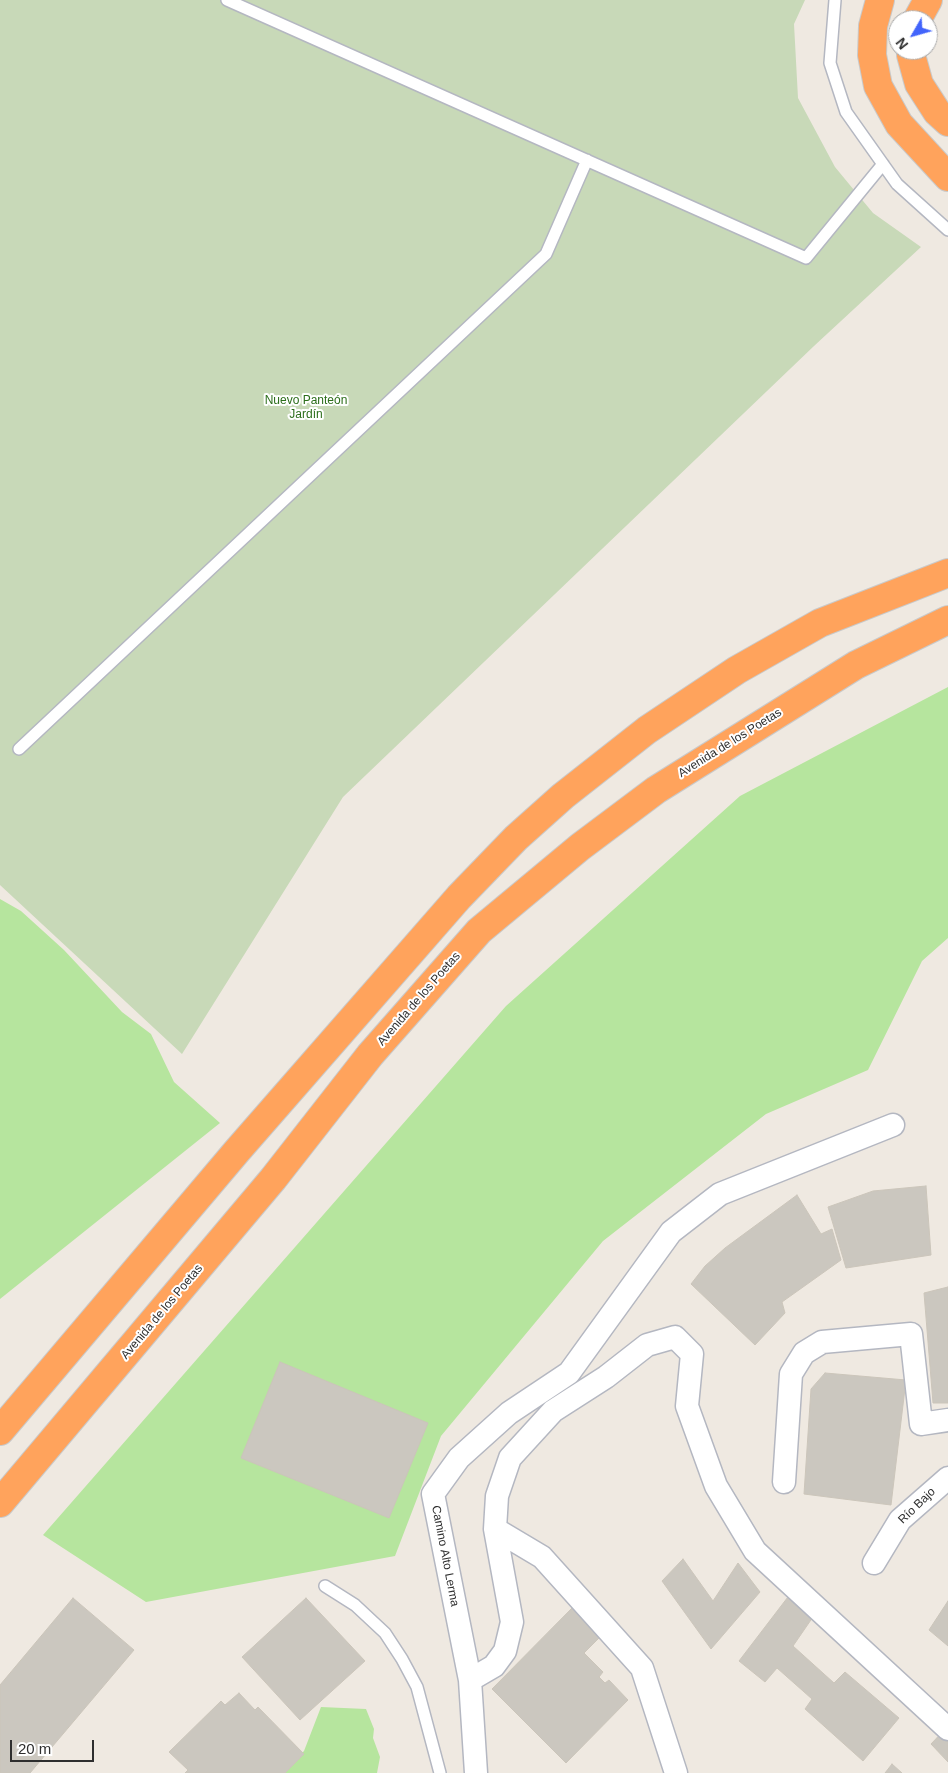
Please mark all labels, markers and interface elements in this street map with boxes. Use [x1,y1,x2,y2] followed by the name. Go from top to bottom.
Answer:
[888,10,938,60] north arrow
[893,35,911,53] text: N
[265,394,347,422] park label: Nuevo Panteón Jardín
[676,705,784,781] street label: Avenida de los Poetas
[374,949,464,1049] street label: Avenida de los Poetas
[118,1262,206,1362] street label: Avenida de los Poetas
[895,1485,939,1527] street label: Río Bajo
[428,1504,462,1608] street label: Camino Alto Lerma
[12,1730,96,1762] scale bar
[18,1740,51,1757] text: 20 m

